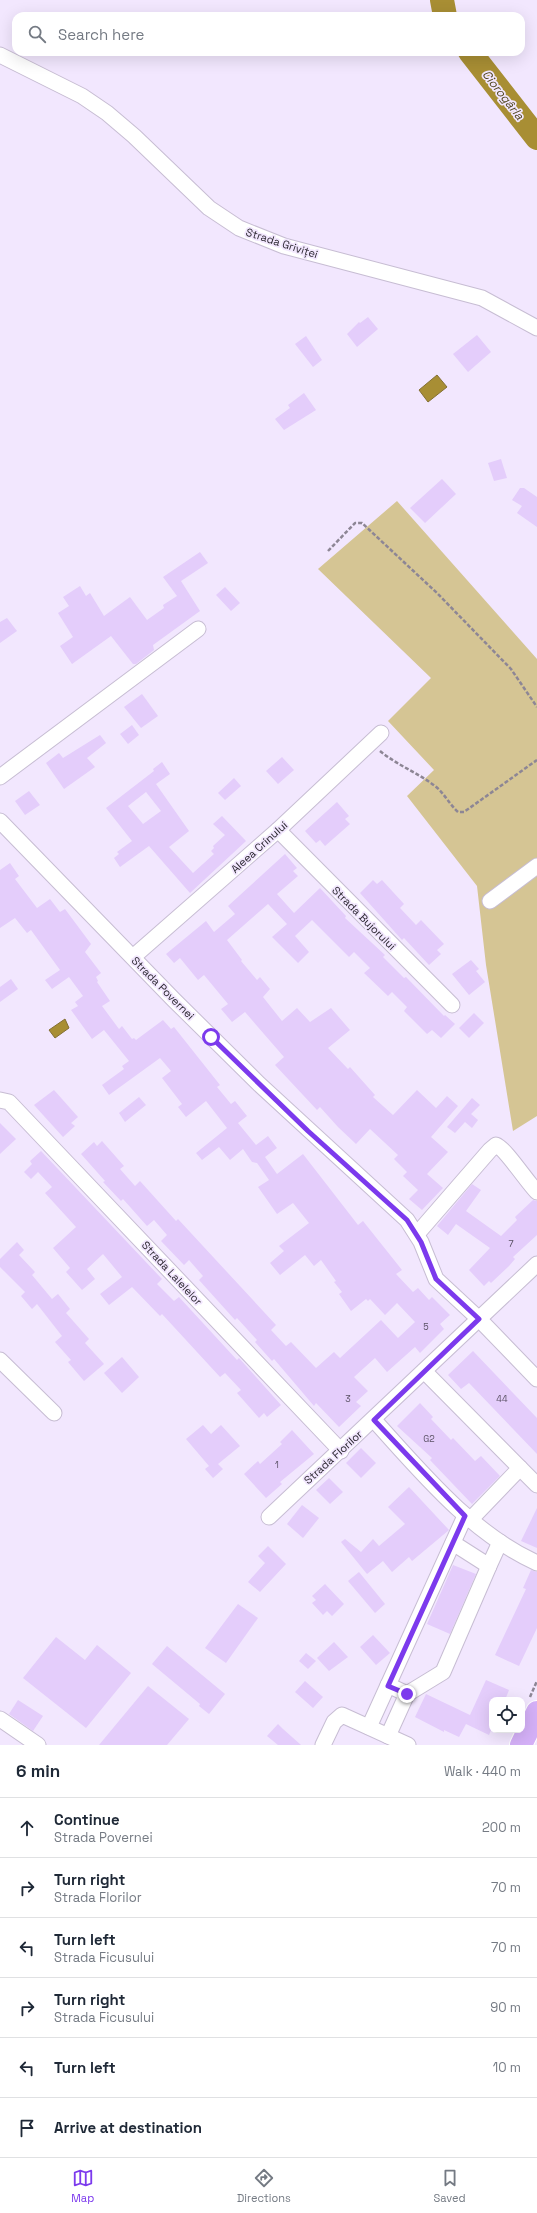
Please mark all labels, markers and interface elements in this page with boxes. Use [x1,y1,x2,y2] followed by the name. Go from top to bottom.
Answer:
[12,12,525,56] search box
[26,23,48,45] icon: search
[58,25,144,44] text: Search here
[479,67,527,123] water label: Ciorogârla
[244,225,320,261] street label: Strada Griviței
[228,818,290,876] street label: Aleea Crinului
[329,883,399,953] street label: Strada Bujorului
[129,954,198,1023] street label: Strada Povernei
[202,1028,220,1046] route start
[139,1238,205,1308] street label: Strada Lalelelor
[508,1238,514,1250] house number: 7
[423,1321,429,1333] house number: 5
[345,1393,351,1405] house number: 3
[496,1393,508,1405] house number: 44
[301,1427,365,1487] street label: Strada Florilor
[423,1433,435,1445] house number: G2
[275,1459,279,1471] house number: 1
[398,1685,416,1703] route end
[489,1697,525,1733] map controls
[489,1697,525,1733] button: locate
[16,1760,60,1782] text: 6 min
[444,1763,521,1780] text: Walk · 440 m
[54,1810,120,1829] text: Continue
[16,1817,38,1839] icon: ahead
[482,1819,521,1836] text: 200 m
[54,1829,153,1846] text: Strada Povernei
[54,1870,125,1889] text: Turn right
[16,1877,38,1899] icon: right
[491,1879,521,1896] text: 70 m
[54,1889,142,1906] text: Strada Florilor
[54,1930,116,1949] text: Turn left
[16,1937,38,1959] icon: left
[491,1939,521,1956] text: 70 m
[54,1949,154,1966] text: Strada Ficusului
[54,1990,125,2009] text: Turn right
[16,1997,38,2019] icon: right
[490,1999,521,2016] text: 90 m
[54,2009,154,2026] text: Strada Ficusului
[16,2057,38,2079] icon: left
[54,2058,116,2077] text: Turn left
[493,2059,521,2076] text: 10 m
[16,2117,38,2139] icon: arrive
[54,2118,202,2137] text: Arrive at destination
[71,2167,94,2205] tab: Map
[237,2167,291,2205] tab: Directions
[434,2167,466,2205] tab: Saved

